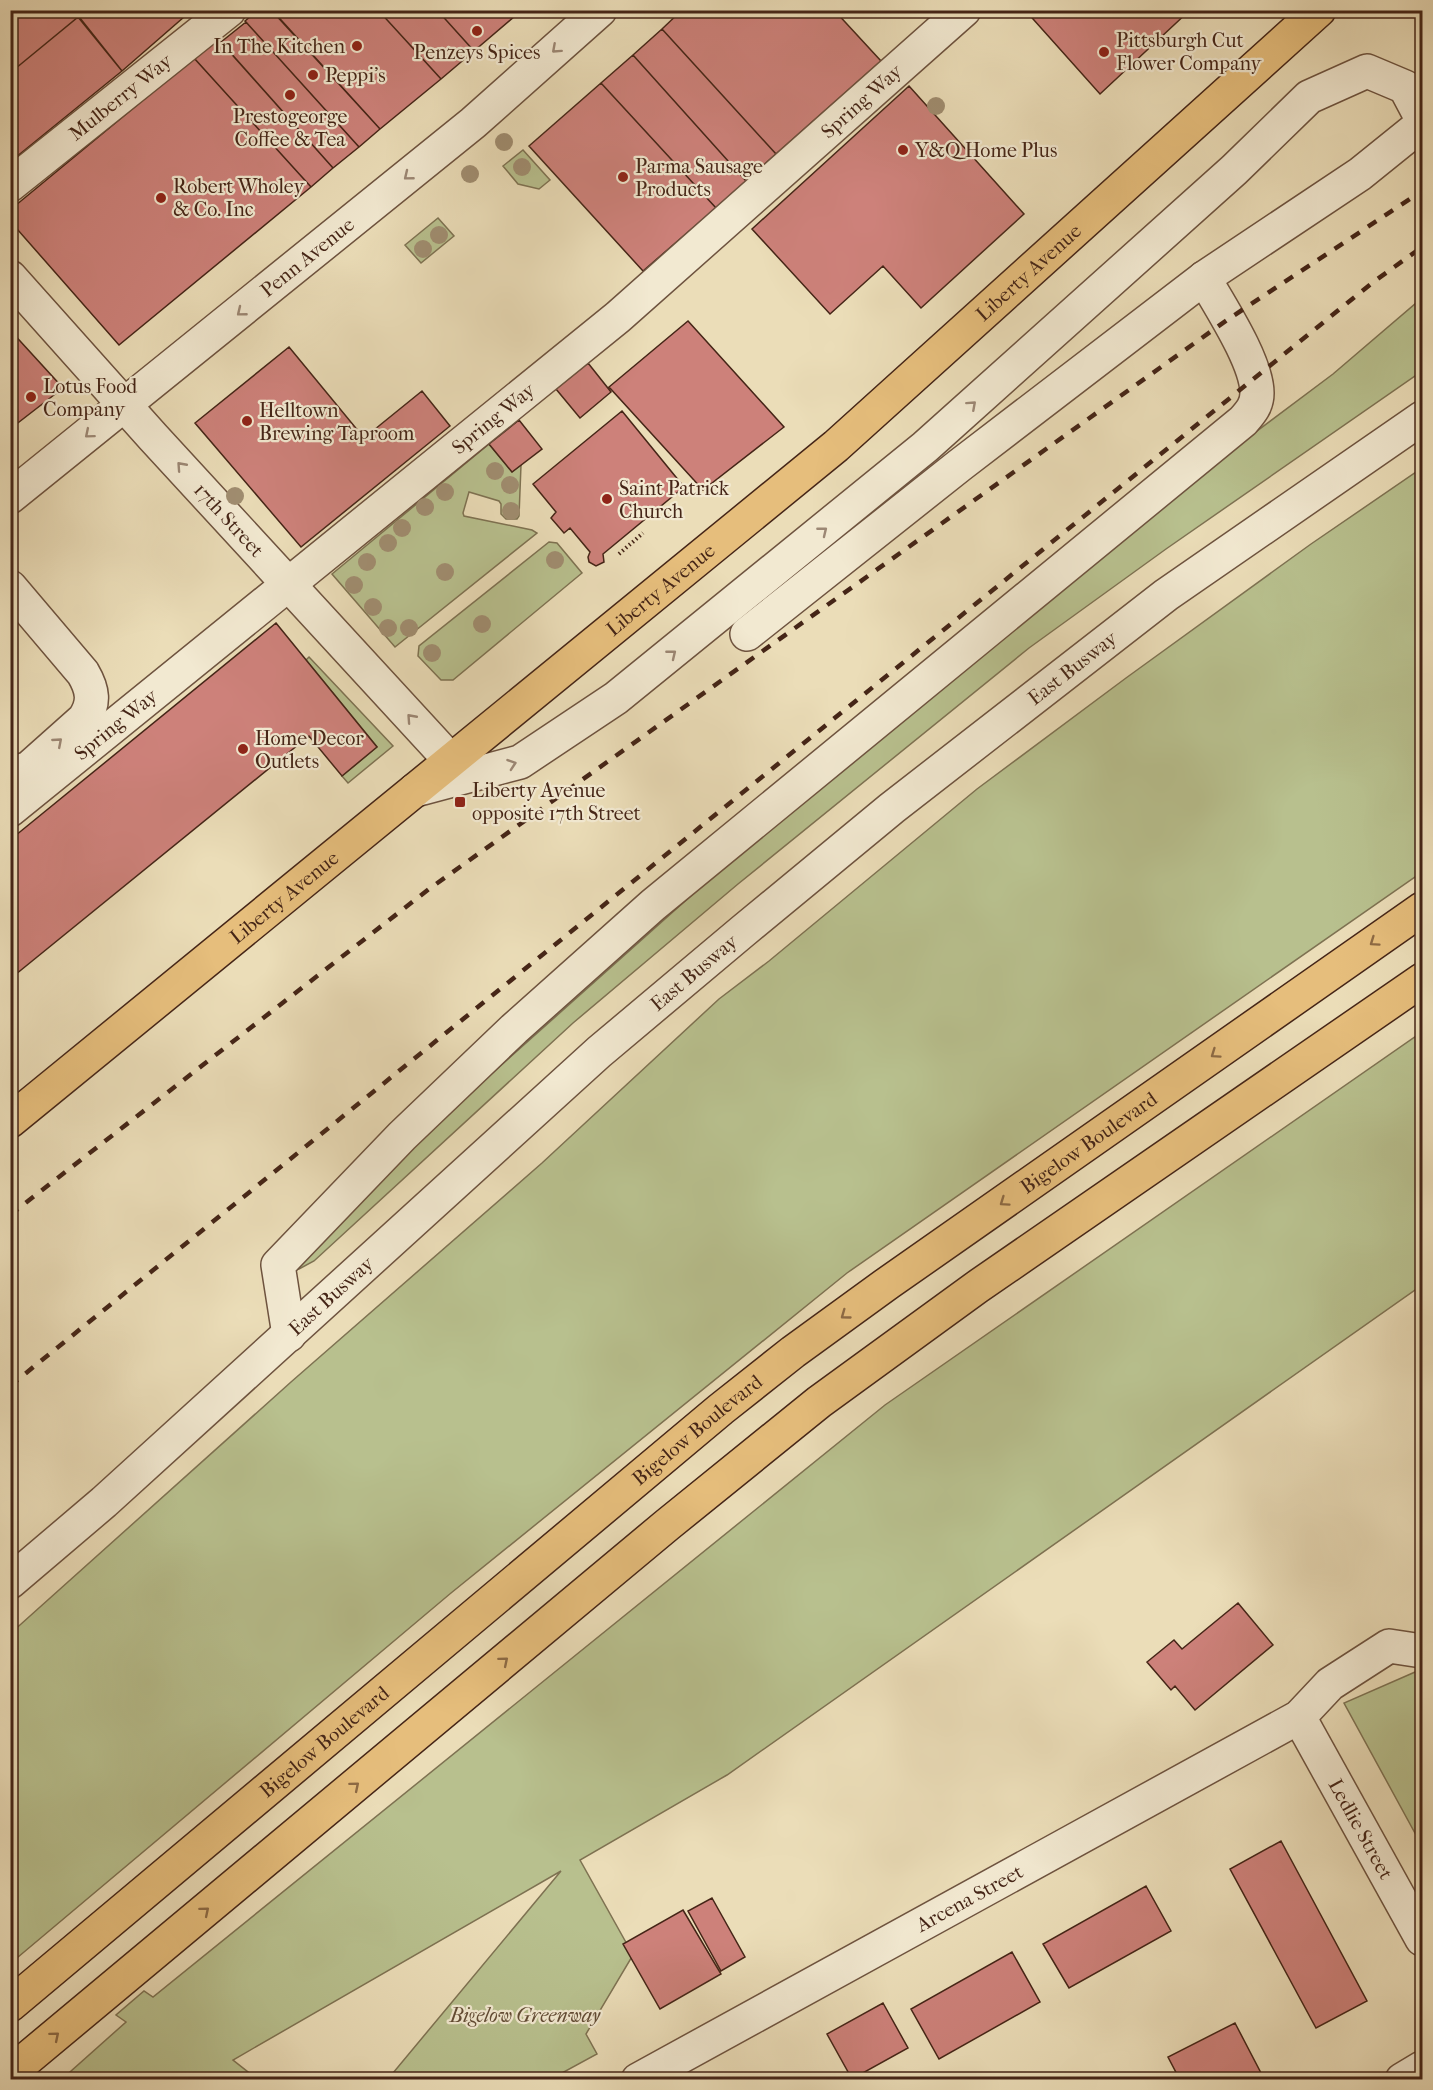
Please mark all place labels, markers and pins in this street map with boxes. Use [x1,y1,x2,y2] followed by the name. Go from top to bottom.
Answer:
[470,24,484,38] marker: Penzeys Spices
[1116,29,1262,75] place label: Pittsburgh Cut Flower Company
[213,35,345,58] place label: In The Kitchen
[350,39,364,53] marker: In The Kitchen
[414,41,540,64] place label: Penzeys Spices
[1097,45,1111,59] marker: Pittsburgh Cut Flower Company
[325,64,386,87] place label: Peppi's
[306,68,320,82] marker: Peppi's
[283,88,297,102] marker: Prestogeorge Coffee & Tea
[233,105,347,151] place label: Prestogeorge Coffee & Tea
[914,139,1057,162] place label: Y&Q Home Plus
[896,143,910,157] marker: Y&Q Home Plus
[635,155,763,201] place label: Parma Sausage Products
[616,170,630,184] marker: Parma Sausage Products
[173,175,305,221] place label: Robert Wholey & Co. Inc
[154,191,168,205] marker: Robert Wholey & Co. Inc
[43,375,138,421] place label: Lotus Food Company
[24,390,38,404] marker: Lotus Food Company
[259,399,415,445] place label: Helltown Brewing Taproom
[240,414,254,428] marker: Helltown Brewing Taproom
[619,477,730,523] place label: Saint Patrick Church
[600,492,614,506] marker: Saint Patrick Church
[255,727,364,773] place label: Home Decor Outlets
[236,742,250,756] marker: Home Decor Outlets
[472,779,641,825] place label: Liberty Avenue opposite 17th Street
[453,795,467,809] marker: Liberty Avenue opposite 17th Street

